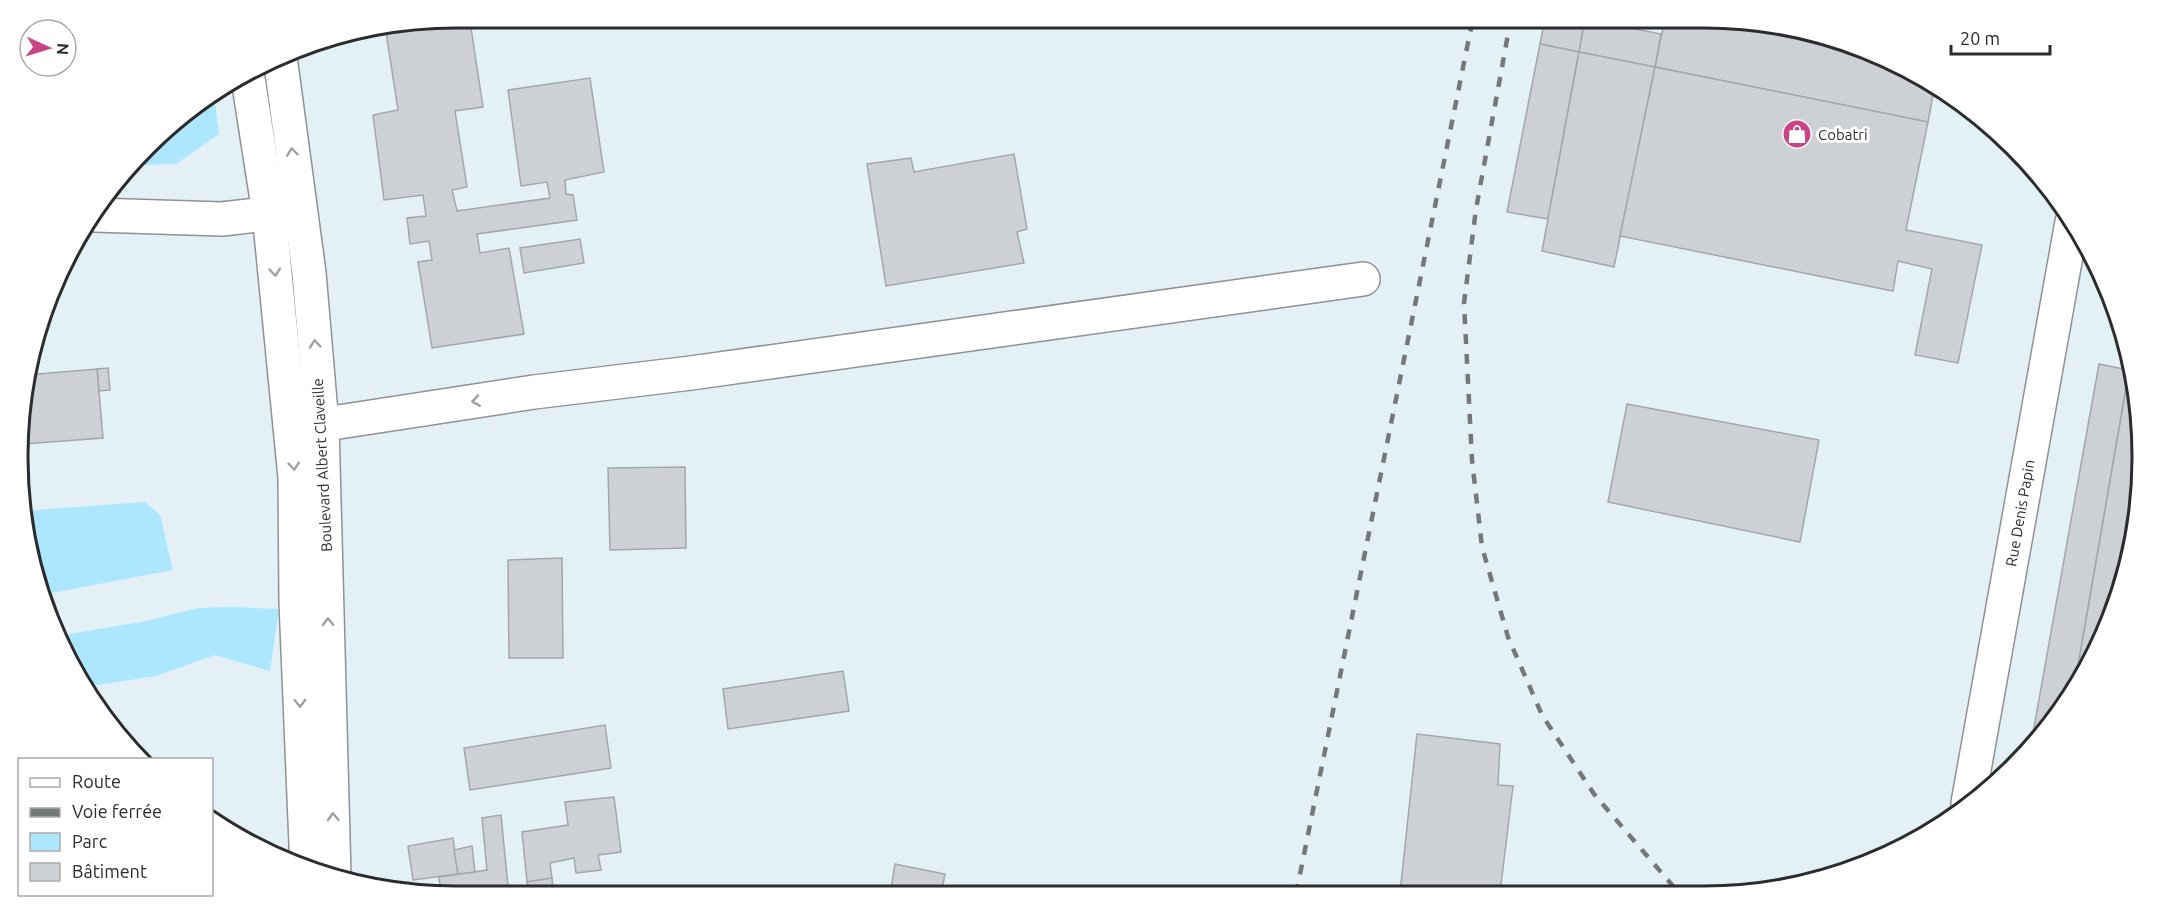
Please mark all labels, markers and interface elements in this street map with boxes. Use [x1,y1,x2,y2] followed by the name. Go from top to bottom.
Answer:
[18,18,78,78] north arrow
[1951,18,2050,56] scale bar
[1960,28,2000,48] text: 20 m
[54,42,72,56] text: N
[1781,118,1813,150] shop icon: Cobatri
[1818,126,1868,143] place label: Cobatri
[287,147,299,157] one-way arrow
[268,267,281,276] one-way arrow
[309,339,322,348] one-way arrow
[309,378,335,552] street label: Boulevard Albert Claveille
[471,394,481,406] one-way arrow
[2002,458,2038,568] street label: Rue Denis Papin
[287,461,300,470] one-way arrow
[322,618,334,627] one-way arrow
[293,698,306,707] one-way arrow
[18,758,213,896] legend
[72,771,121,791] text: Route
[72,801,162,821] text: Voie ferrée
[327,813,340,822] one-way arrow
[72,831,107,851] text: Parc
[72,861,147,881] text: Bâtiment

